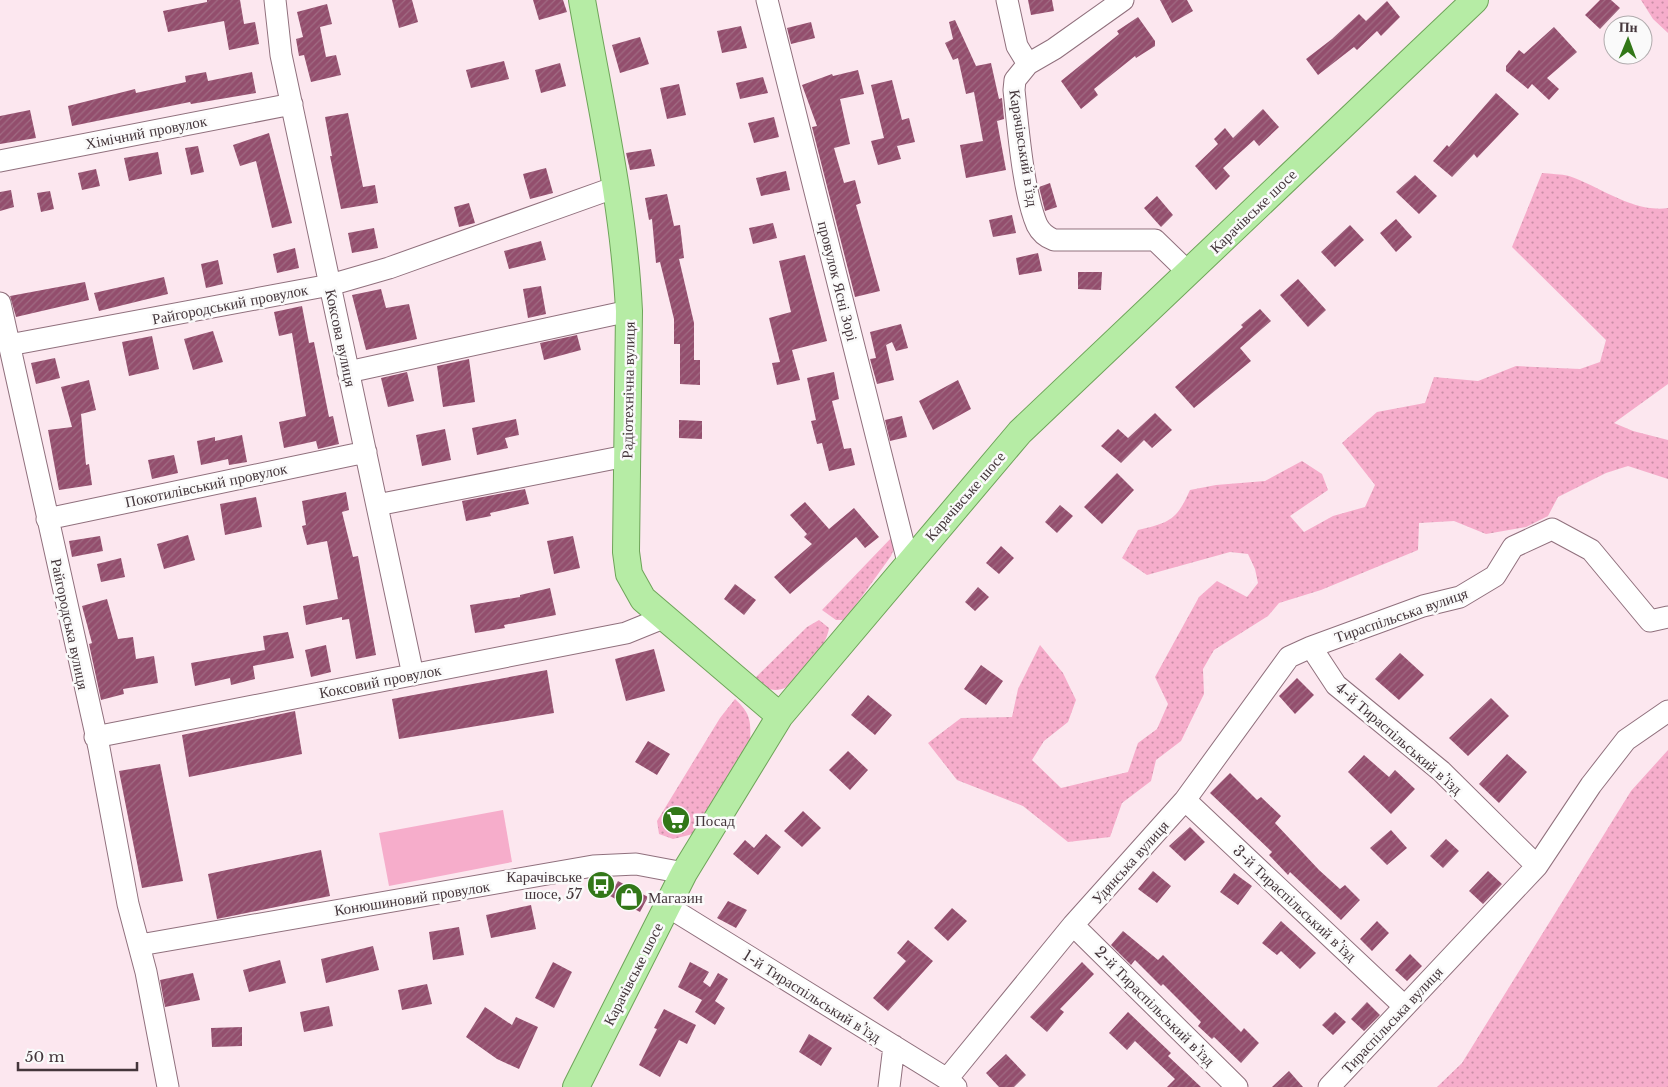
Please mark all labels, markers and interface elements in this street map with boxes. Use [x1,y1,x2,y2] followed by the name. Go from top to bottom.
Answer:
[1603,15,1653,65] north arrow
[1619,18,1638,36] text: Пн
[1005,88,1043,208] street label: Карачівський в’їзд
[84,111,209,153] street label: Хімічний провулок
[1206,165,1300,257] street label: Карачівське шосе
[814,219,862,343] street label: провулок Ясні Зорі
[150,279,310,328] street label: Райгородський провулок
[321,287,361,389] street label: Коксова вулиця
[617,321,639,459] street label: Радіотехнічна вулиця
[921,447,1009,545] street label: Карачівське шосе
[123,458,289,511] street label: Покотилівський провулок
[47,557,93,692] street label: Райгородська вулиця
[1332,583,1470,647] street label: Тираспільська вулиця
[317,660,443,702] street label: Коксовий провулок
[1332,678,1467,798] street label: 4-й Тираспільський в’їзд
[661,805,691,835] supermarket icon: Посад
[695,811,735,830] place label: Посад
[1087,816,1173,908] street label: Удянська вулиця
[1229,841,1361,965] street label: 3-й Тираспільський в’їзд
[506,867,582,903] place label: Карачівське шосе, 57
[586,870,616,900] bus stop icon: Карачівське шосе, 57
[333,876,492,920] street label: Конюшиновий провулок
[614,882,644,912] shop icon: Магазин
[648,888,703,907] place label: Магазин
[599,919,667,1029] street label: Карачівське шосе
[1091,942,1219,1070] street label: 2-й Тираспільський в’їзд
[739,946,885,1047] street label: 1-й Тираспільський в’їзд
[1337,962,1447,1078] street label: Тираспільська вулиця
[18,1040,136,1072] scale bar
[25,1047,65,1066] text: 50 m

